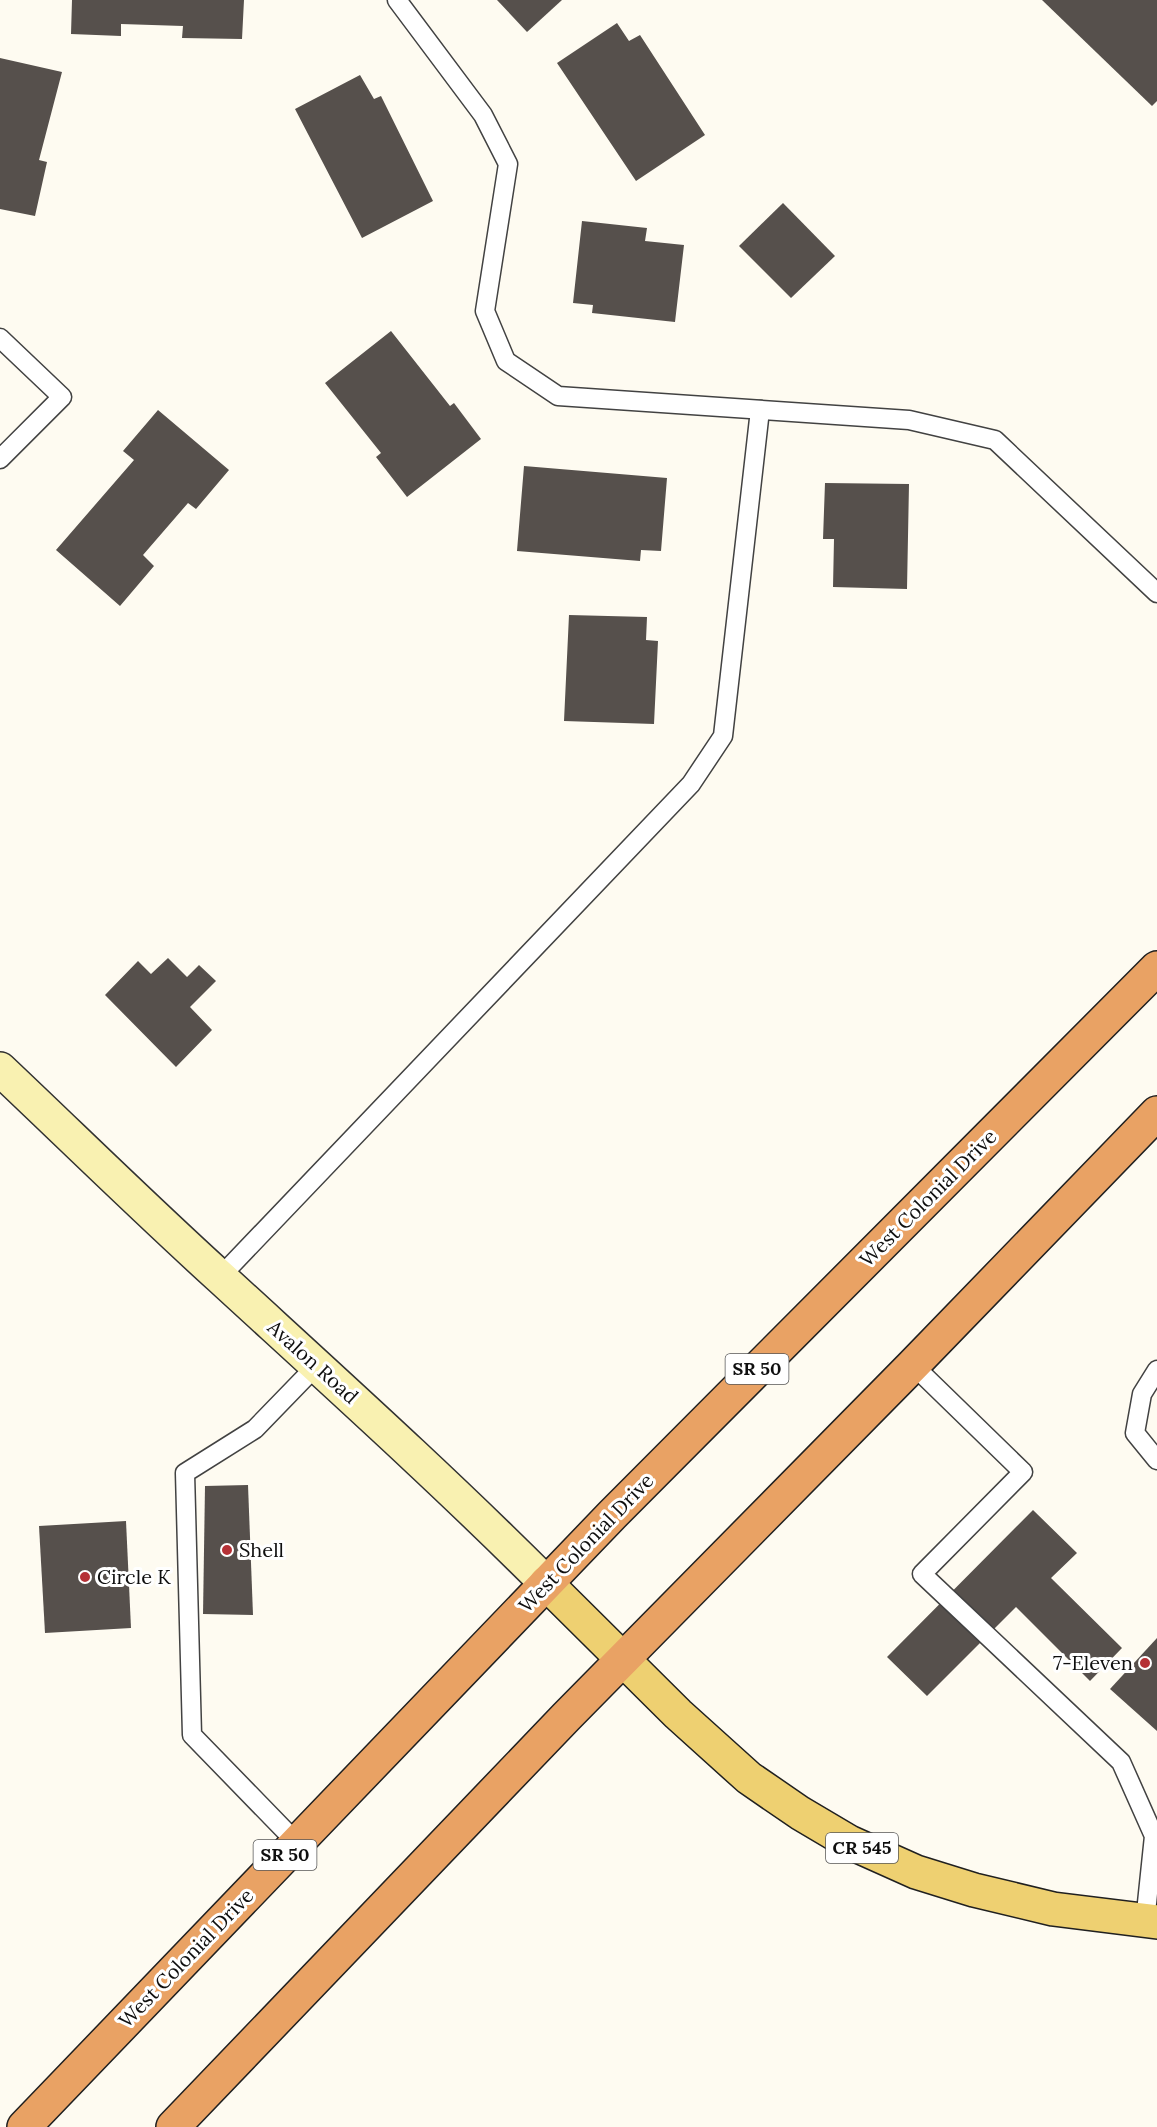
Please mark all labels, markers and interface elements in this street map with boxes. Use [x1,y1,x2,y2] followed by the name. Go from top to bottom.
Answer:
[854,1124,1002,1271] street label: West Colonial Drive
[262,1314,364,1409] street label: Avalon Road
[726,1354,789,1384] road number: SR 50
[513,1468,659,1617] street label: West Colonial Drive
[239,1537,284,1562] place label: Shell
[220,1543,234,1557] marker: Shell
[97,1564,171,1589] place label: Circle K
[78,1570,92,1584] marker: Circle K
[1053,1650,1133,1675] place label: 7-Eleven
[1138,1656,1152,1670] marker: 7-Eleven
[826,1833,898,1863] road number: CR 545
[254,1840,316,1870] road number: SR 50
[113,1883,259,2032] street label: West Colonial Drive

